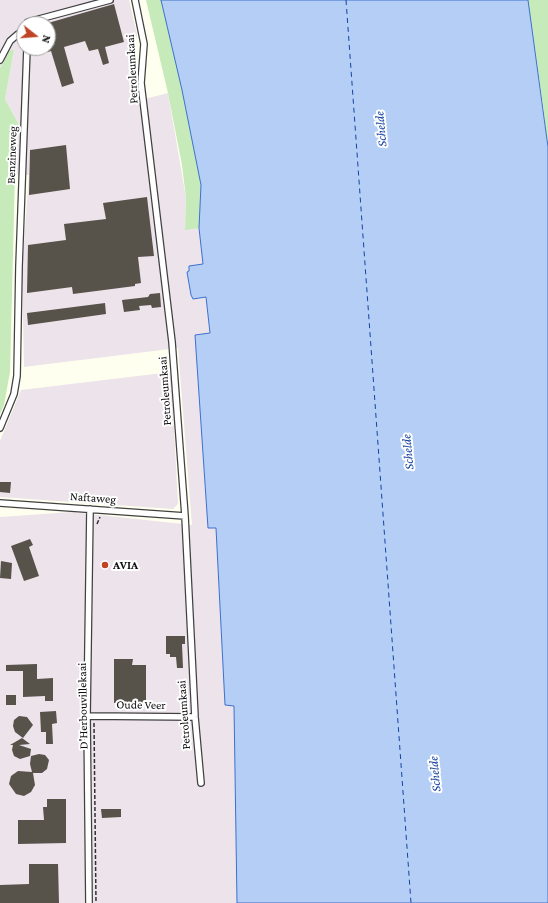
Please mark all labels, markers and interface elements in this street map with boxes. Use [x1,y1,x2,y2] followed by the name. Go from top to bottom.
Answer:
[16,16,56,56] north arrow
[40,34,53,45] text: N
[123,34,141,104] street label: Petroleumkaai
[372,110,390,148] water label: Schelde
[4,126,20,184] street label: Benzineweg
[155,356,175,426] street label: Petroleumkaai
[399,433,417,471] water label: Schelde
[69,489,117,507] street label: Naftaweg
[113,558,138,572] place label: AVIA
[100,560,110,570] marker: AVIA
[75,662,91,750] street label: D'Herbouvillekaai
[174,680,194,750] street label: Petroleumkaai
[116,697,166,713] street label: Oude Veer
[426,755,444,793] water label: Schelde

